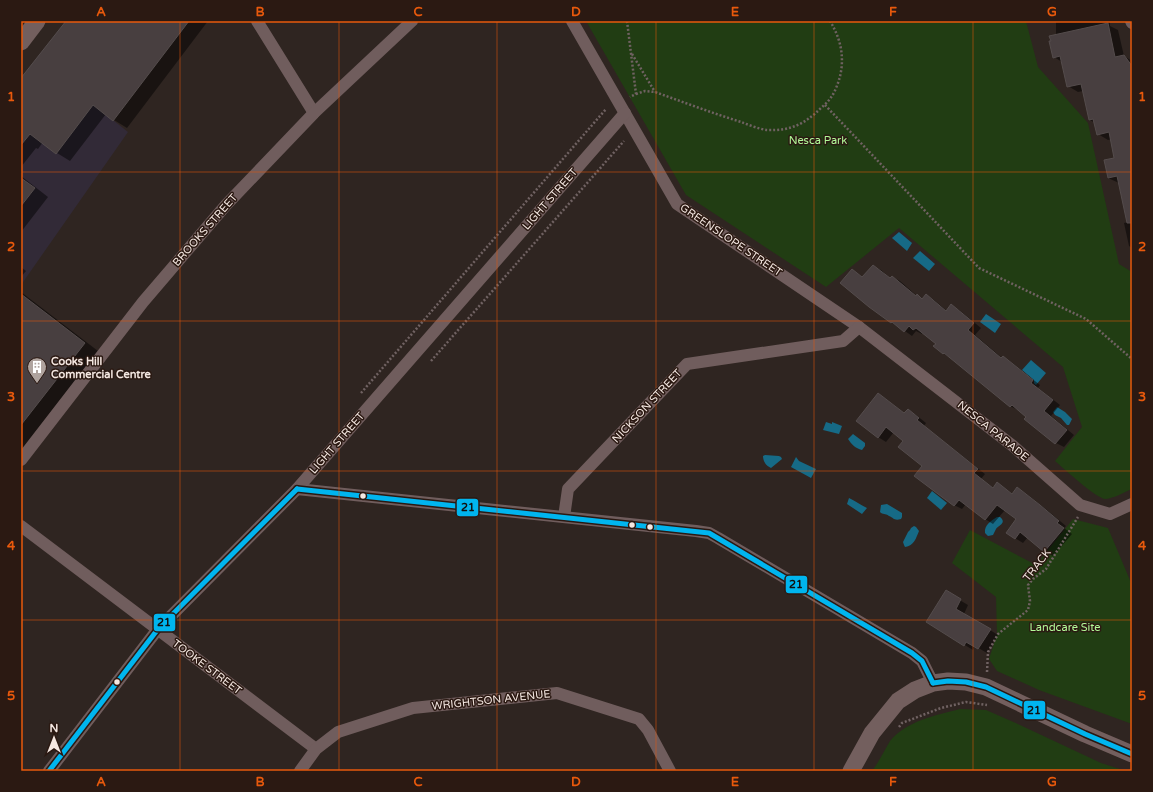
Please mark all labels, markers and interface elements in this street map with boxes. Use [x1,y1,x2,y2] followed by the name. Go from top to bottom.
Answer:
[96,4,106,20] text: A
[255,4,265,20] text: B
[413,4,423,20] text: C
[571,4,581,20] text: D
[731,4,739,20] text: E
[889,4,897,20] text: F
[1047,4,1057,20] text: G
[7,89,15,105] text: 1
[1138,89,1146,105] text: 1
[789,134,847,147] park label: Nesca Park
[520,165,580,232] street label: LIGHT STREET
[170,191,240,269] street label: BROOKS STREET
[678,201,785,279] street label: GREENSLOPE STREET
[7,239,15,255] text: 2
[1138,239,1146,255] text: 2
[51,355,152,381] place label: Cooks Hill Commercial Centre
[26,356,48,384] building icon: Cooks Hill Commercial Centre
[609,366,685,446] street label: NICKSON STREET
[7,389,15,405] text: 3
[1138,389,1146,405] text: 3
[955,398,1031,464] street label: NESCA PARADE
[307,409,367,476] street label: LIGHT STREET
[358,491,368,501] unlabelled marker
[456,498,479,517] line badge: 21
[461,501,475,514] text: 21
[627,520,637,530] unlabelled marker
[645,522,655,532] unlabelled marker
[7,538,16,554] text: 4
[1138,538,1147,554] text: 4
[1020,546,1054,584] street label: TRACK
[785,575,808,594] line badge: 21
[789,578,803,591] text: 21
[153,613,176,632] line badge: 21
[157,616,171,629] text: 21
[1029,621,1101,634] park label: Landcare Site
[170,637,244,697] street label: TOOKE STREET
[112,677,122,687] unlabelled marker
[431,687,551,713] street label: WRIGHTSON AVENUE
[7,688,15,704] text: 5
[1138,688,1146,704] text: 5
[1023,700,1046,720] line badge: 21
[1027,704,1041,717] text: 21
[34,718,74,758] north arrow
[50,722,58,735] text: N
[96,774,106,790] text: A
[255,774,265,790] text: B
[413,774,423,790] text: C
[571,774,581,790] text: D
[731,774,739,790] text: E
[889,774,897,790] text: F
[1047,774,1057,790] text: G

